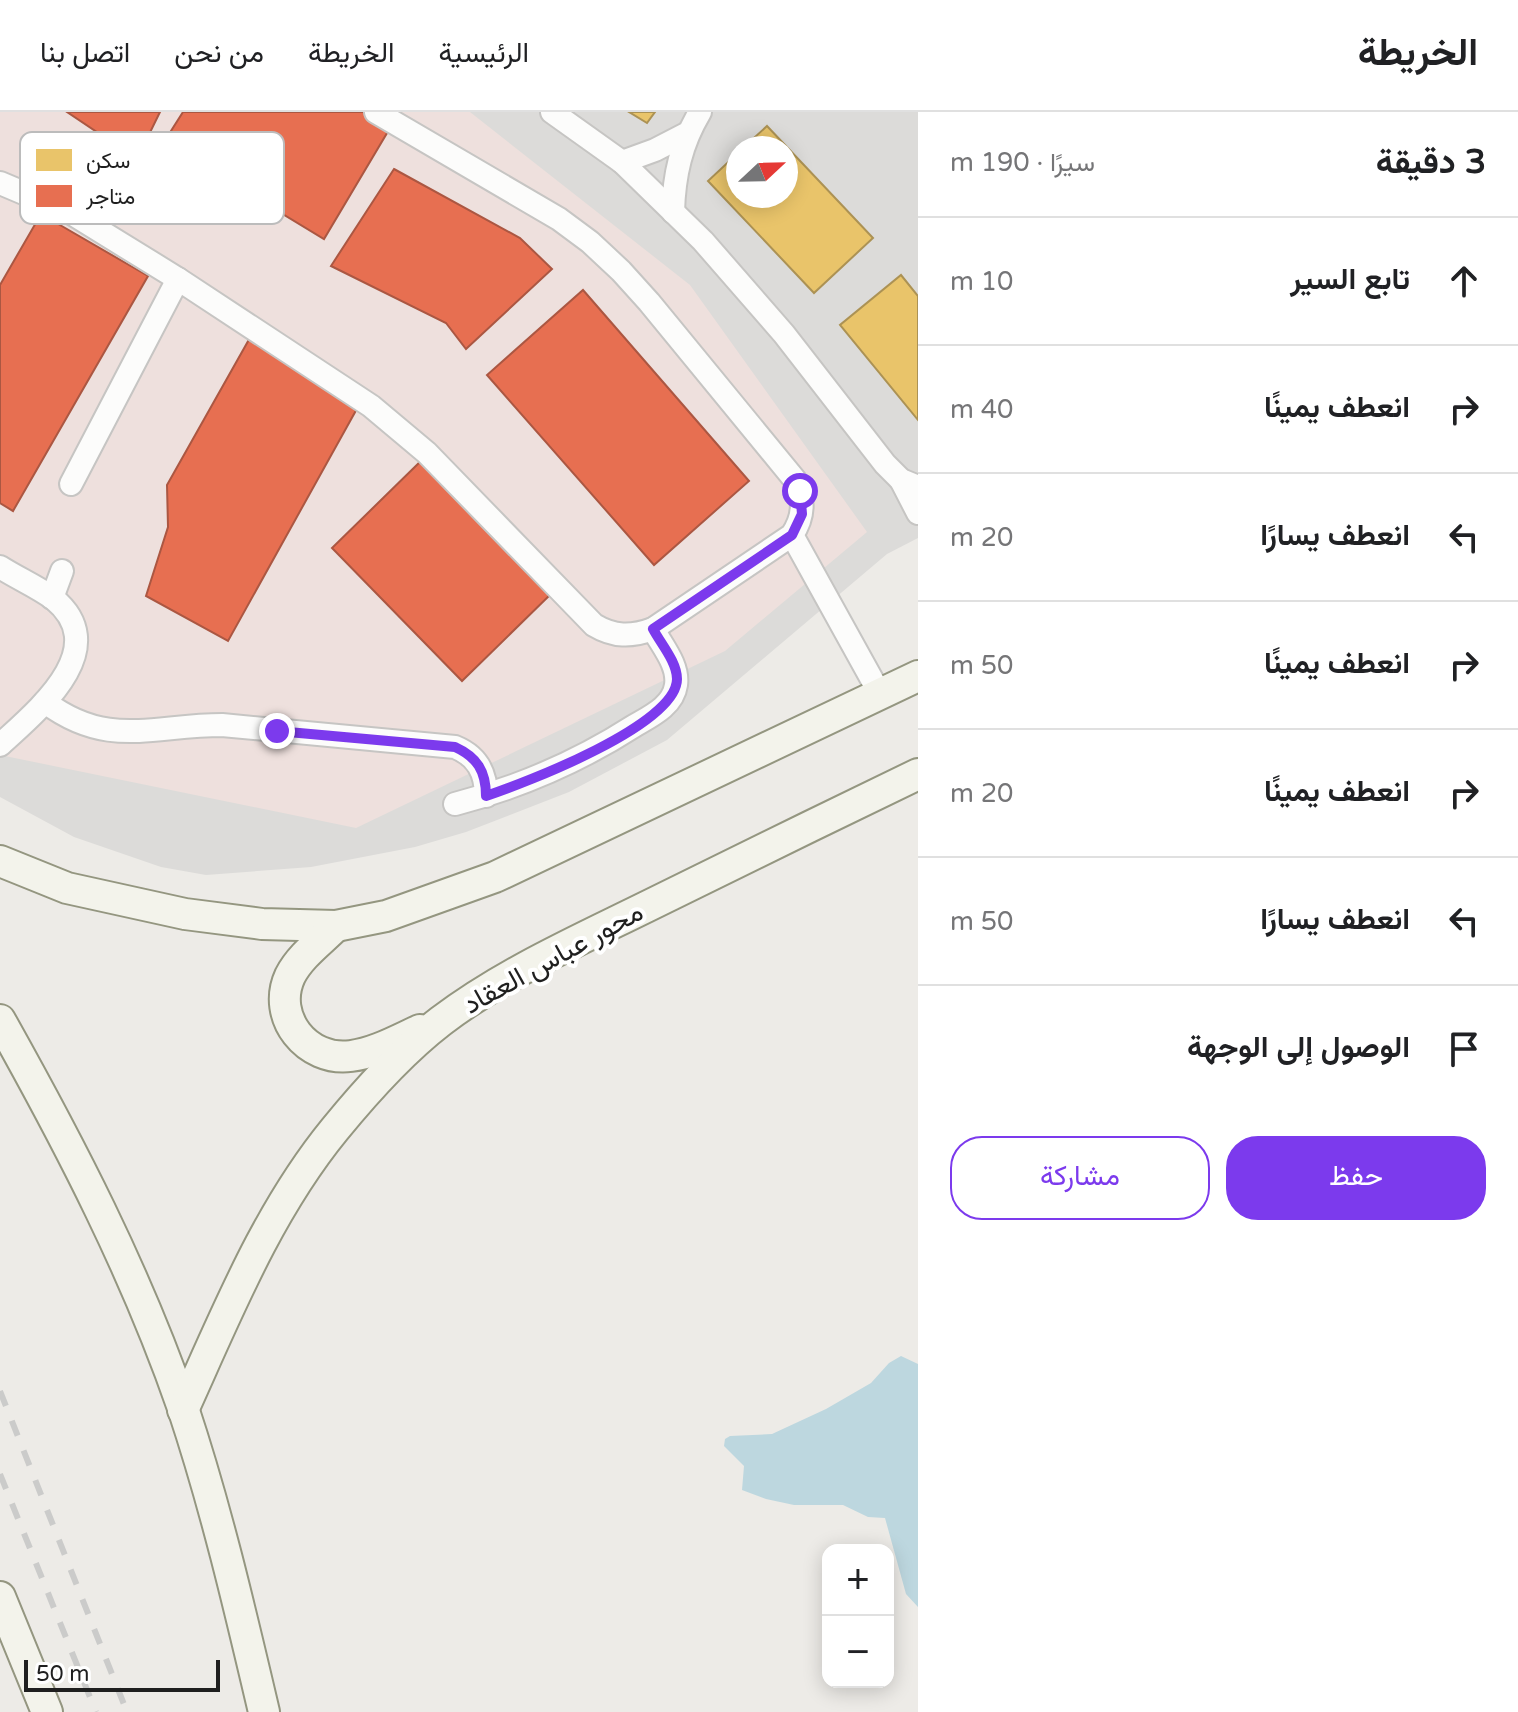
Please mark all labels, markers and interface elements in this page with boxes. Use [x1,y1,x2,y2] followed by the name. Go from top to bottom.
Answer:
[1358,30,1478,76] text: الخريطة
[40,36,130,70] text: اتصل بنا
[174,36,264,70] text: من نحن
[308,36,395,70] text: الخريطة
[439,36,529,70] text: الرئيسية
[20,132,284,224] legend
[726,136,798,208] north arrow
[1376,142,1486,183] text: 3 دقيقة
[950,147,1095,178] text: سيرًا · 190 m
[86,148,130,174] text: سكن
[85,184,135,210] text: متاجر
[1442,259,1486,303] icon: ahead
[1290,261,1410,298] text: تابع السير
[950,266,1013,297] text: 10 m
[1442,387,1486,431] icon: right
[1264,389,1410,426] text: انعطف يمينًا
[950,394,1013,425] text: 40 m
[782,473,818,509] route start
[1442,515,1486,559] icon: left
[1260,517,1410,554] text: انعطف يسارًا
[950,522,1013,553] text: 20 m
[1442,643,1486,687] icon: right
[1264,645,1410,682] text: انعطف يمينًا
[950,650,1013,681] text: 50 m
[259,713,295,749] route end
[1442,771,1486,815] icon: right
[1264,773,1410,810] text: انعطف يمينًا
[950,778,1013,809] text: 20 m
[457,895,649,1021] street label: محور عباس العقاد
[1442,899,1486,943] icon: left
[1260,901,1410,938] text: انعطف يسارًا
[950,906,1013,937] text: 50 m
[1442,1027,1486,1071] icon: arrive
[1187,1029,1410,1066] text: الوصول إلى الوجهة
[950,1136,1210,1220] button: مشاركة
[1226,1136,1486,1220] button: حفظ
[822,1544,894,1688] map controls
[822,1544,894,1616] button: +
[822,1616,894,1688] button: −
[24,1656,220,1692] scale bar
[36,1661,90,1687] text: 50 m

